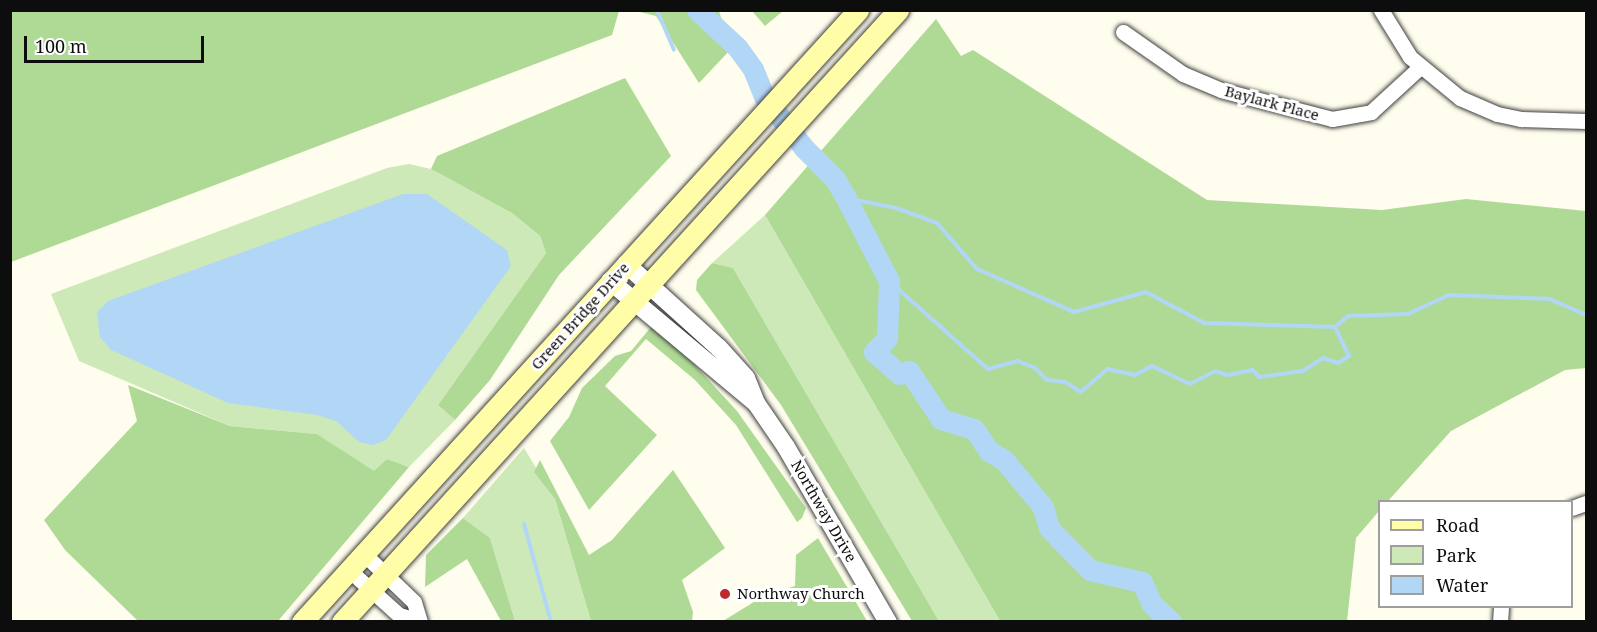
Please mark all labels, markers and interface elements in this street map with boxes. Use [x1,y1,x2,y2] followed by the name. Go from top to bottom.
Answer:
[27,24,207,62] scale bar
[35,34,87,58] text: 100 m
[1223,82,1321,124] street label: Baylark Place
[527,259,633,373] street label: Green Bridge Drive
[787,457,861,565] street label: Northway Drive
[1378,500,1573,608] legend
[1436,513,1479,537] text: Road
[1436,543,1476,567] text: Park
[1436,573,1488,597] text: Water
[737,585,865,603] place label: Northway Church
[718,587,732,601] marker: Northway Church

